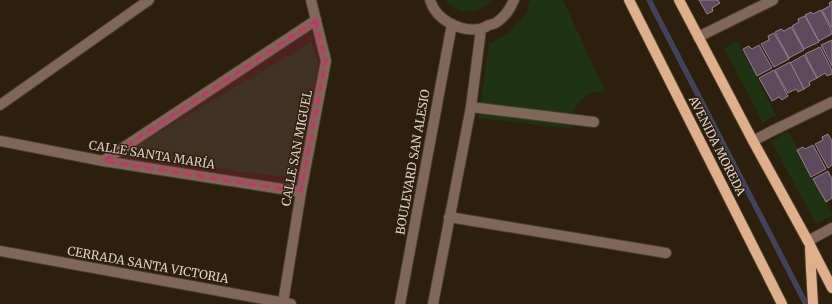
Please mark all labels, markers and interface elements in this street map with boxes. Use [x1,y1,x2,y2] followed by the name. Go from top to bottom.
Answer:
[278,88,315,207] street label: CALLE SAN MIGUEL
[392,88,433,236] street label: BOULEVARD SAN ALESIO
[685,92,749,199] street label: AVENIDA MOREDA
[88,137,217,172] street label: CALLE SANTA MARÍA
[66,243,230,286] street label: CERRADA SANTA VICTORIA

